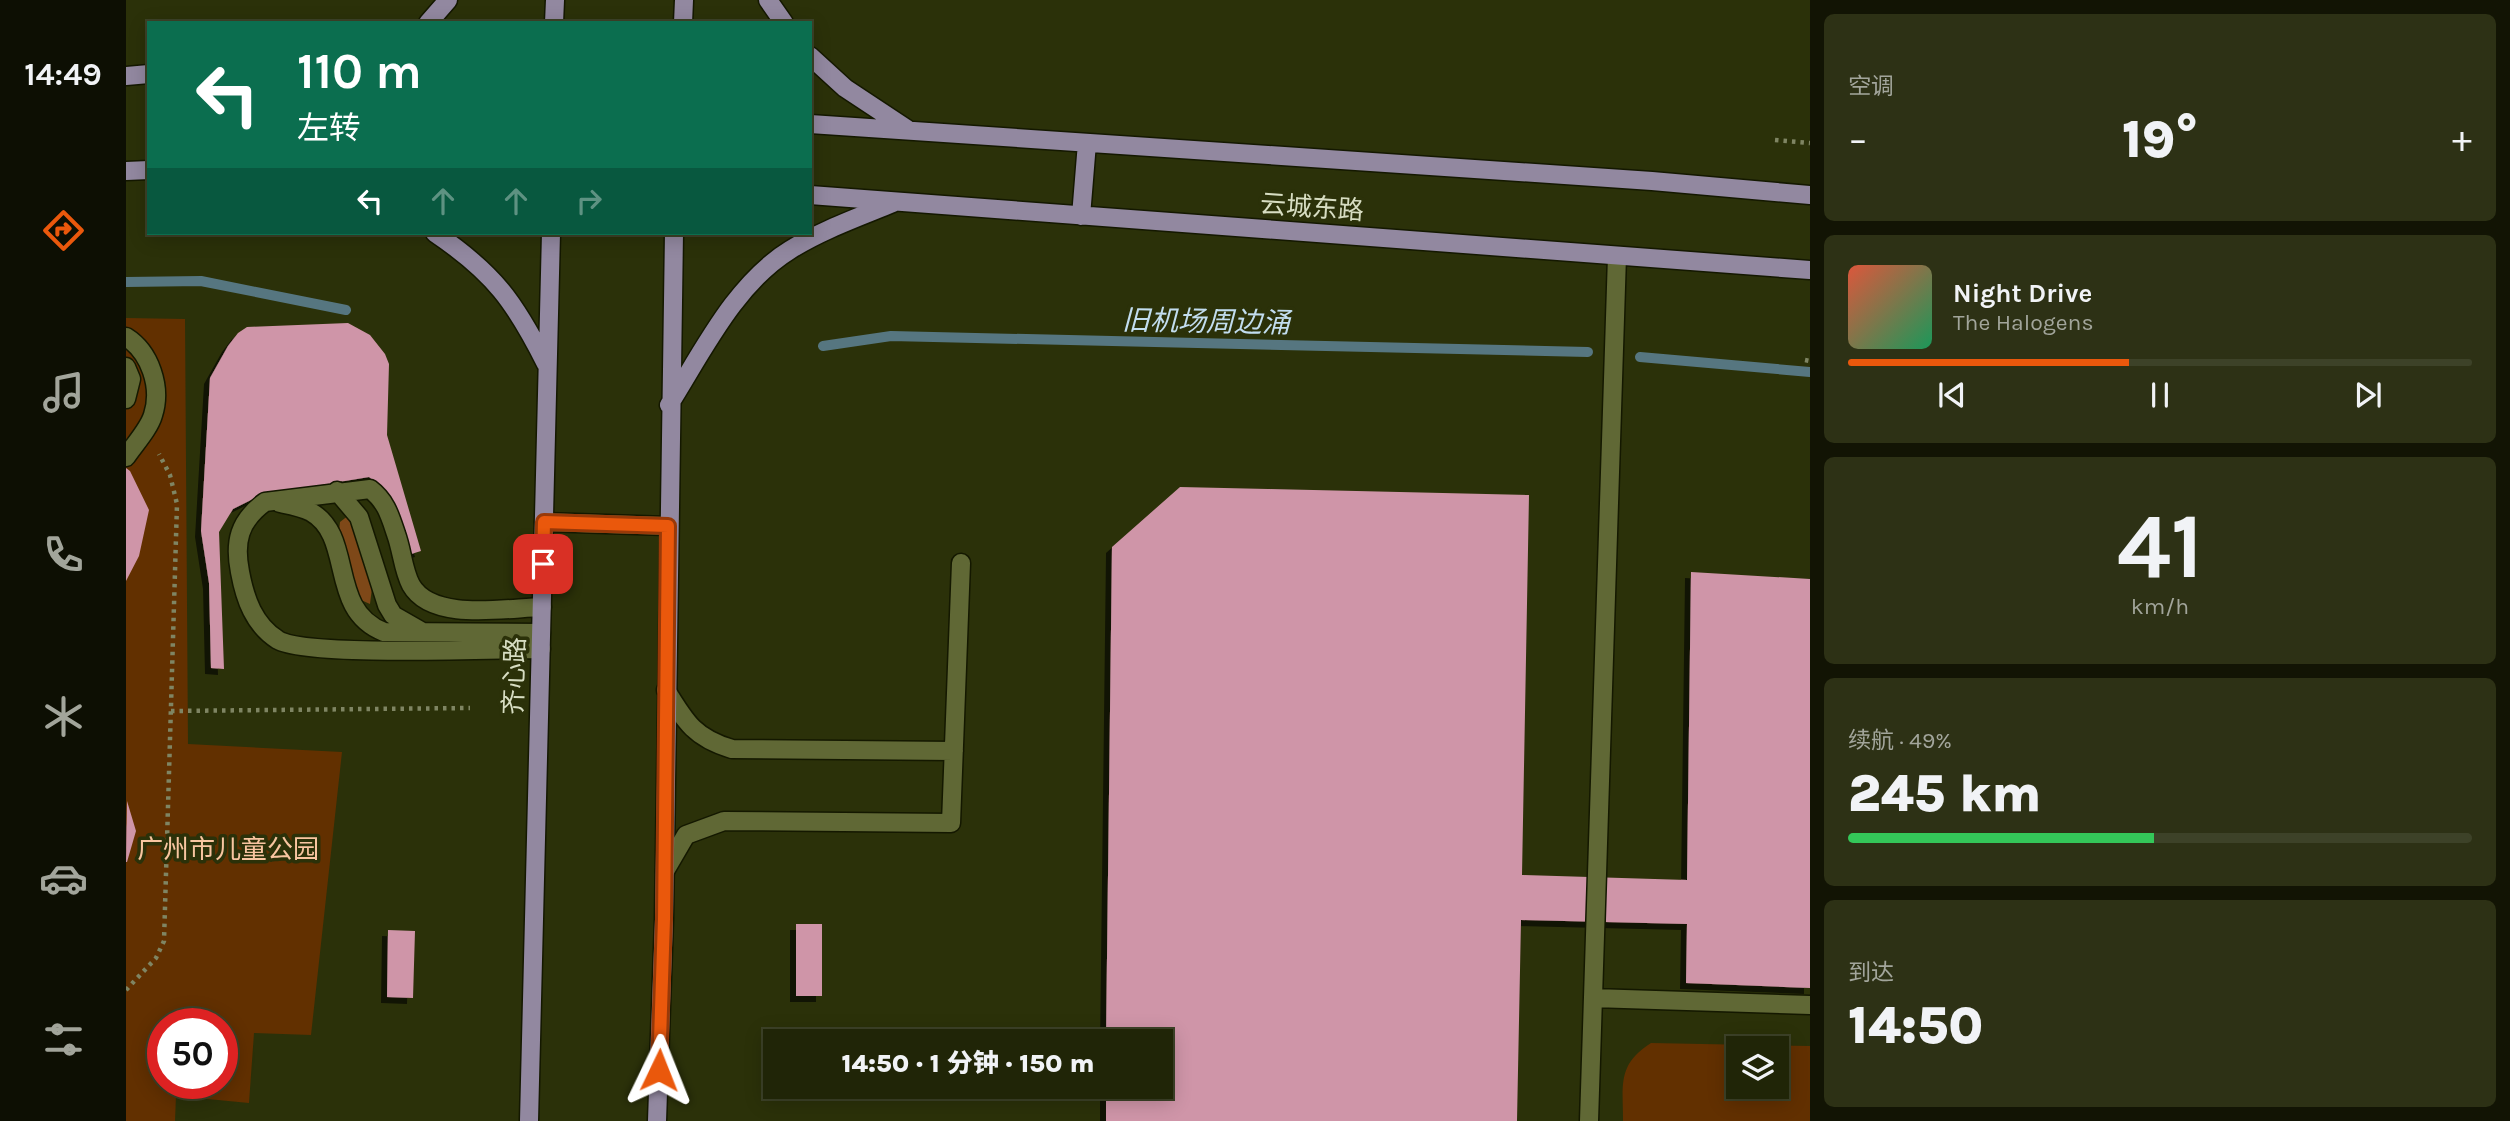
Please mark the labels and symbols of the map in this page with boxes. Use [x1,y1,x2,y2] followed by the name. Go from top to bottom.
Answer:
[1259,188,1365,227] street label: 云城东路
[1122,304,1293,340] water label: 旧机场周边涌
[513,534,573,594] pin
[498,636,531,716] street label: 齐心路
[137,834,319,865] park label: 广州市儿童公园
[147,1008,238,1099] speed limit sign: 50
[622,1033,696,1107] position arrow

